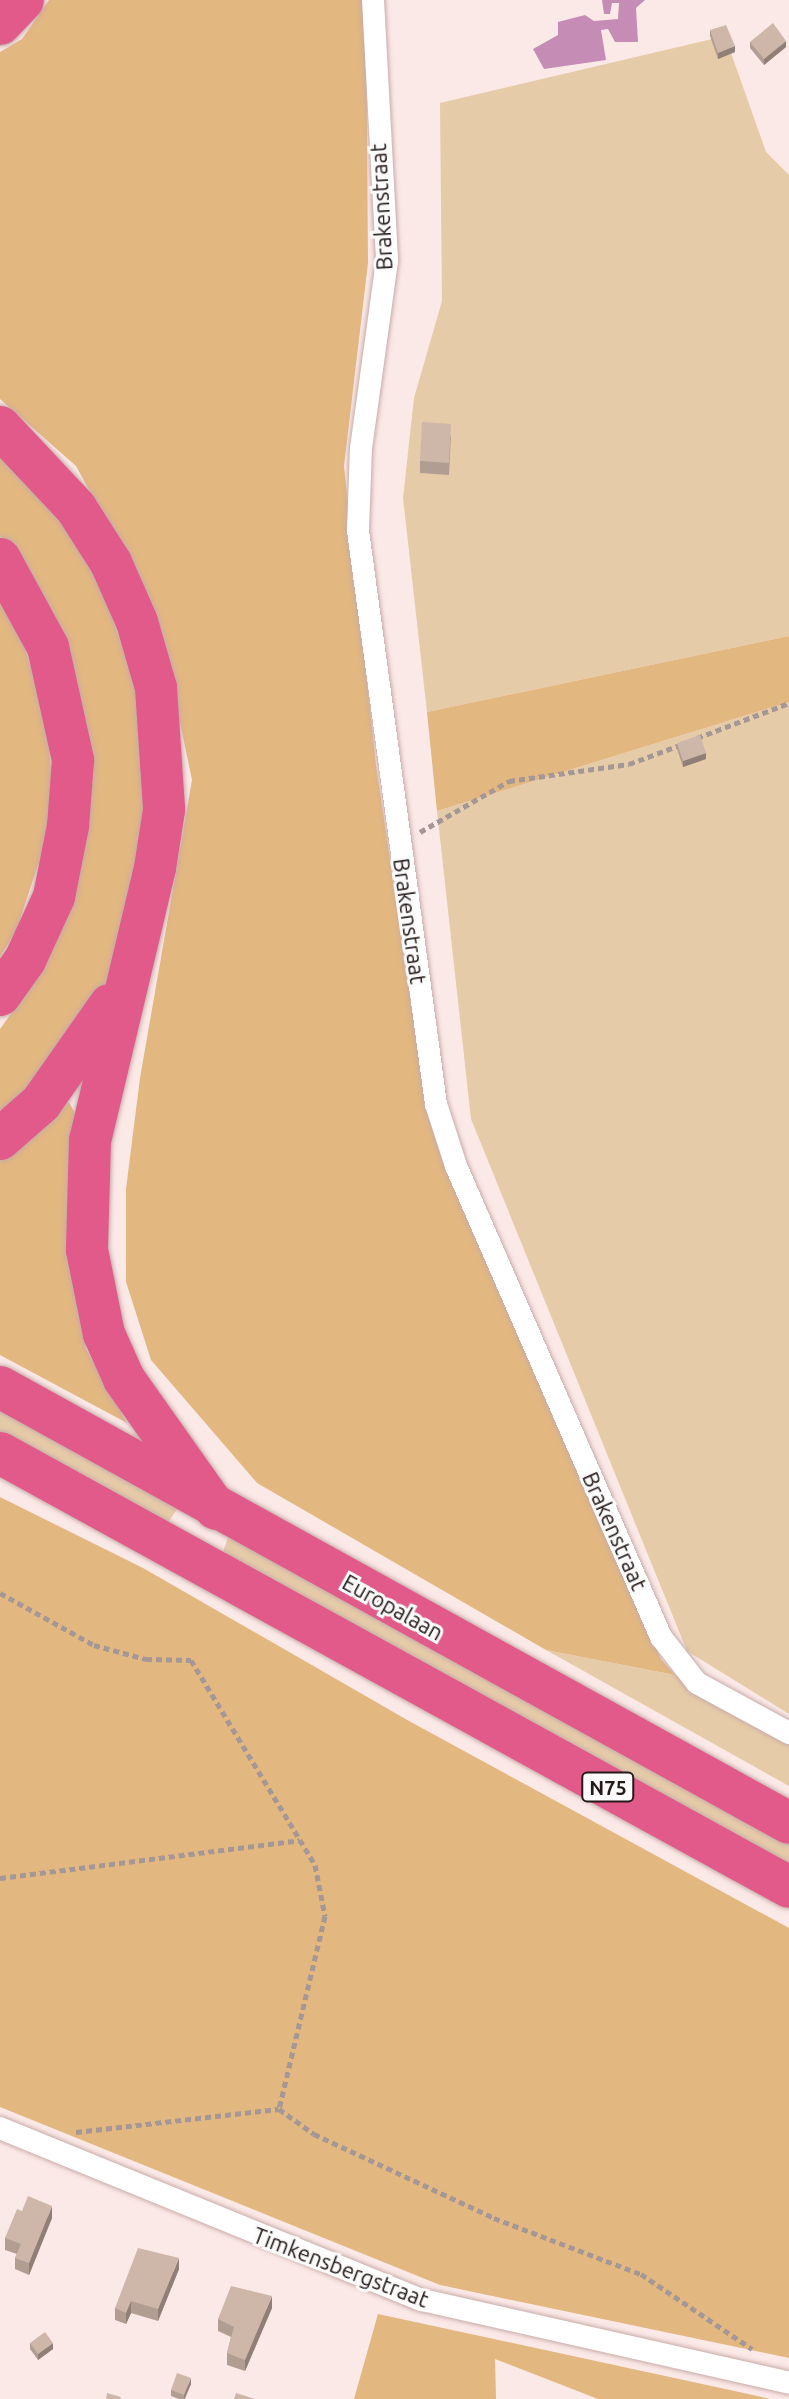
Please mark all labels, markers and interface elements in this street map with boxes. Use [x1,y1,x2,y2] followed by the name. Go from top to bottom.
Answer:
[364,143,398,271] street label: Brakenstraat
[388,856,432,986] street label: Brakenstraat
[577,1468,653,1594] street label: Brakenstraat
[338,1569,448,1645] street label: Europalaan
[580,1771,636,1803] road number: N75
[250,2221,432,2313] street label: Timkensbergstraat

